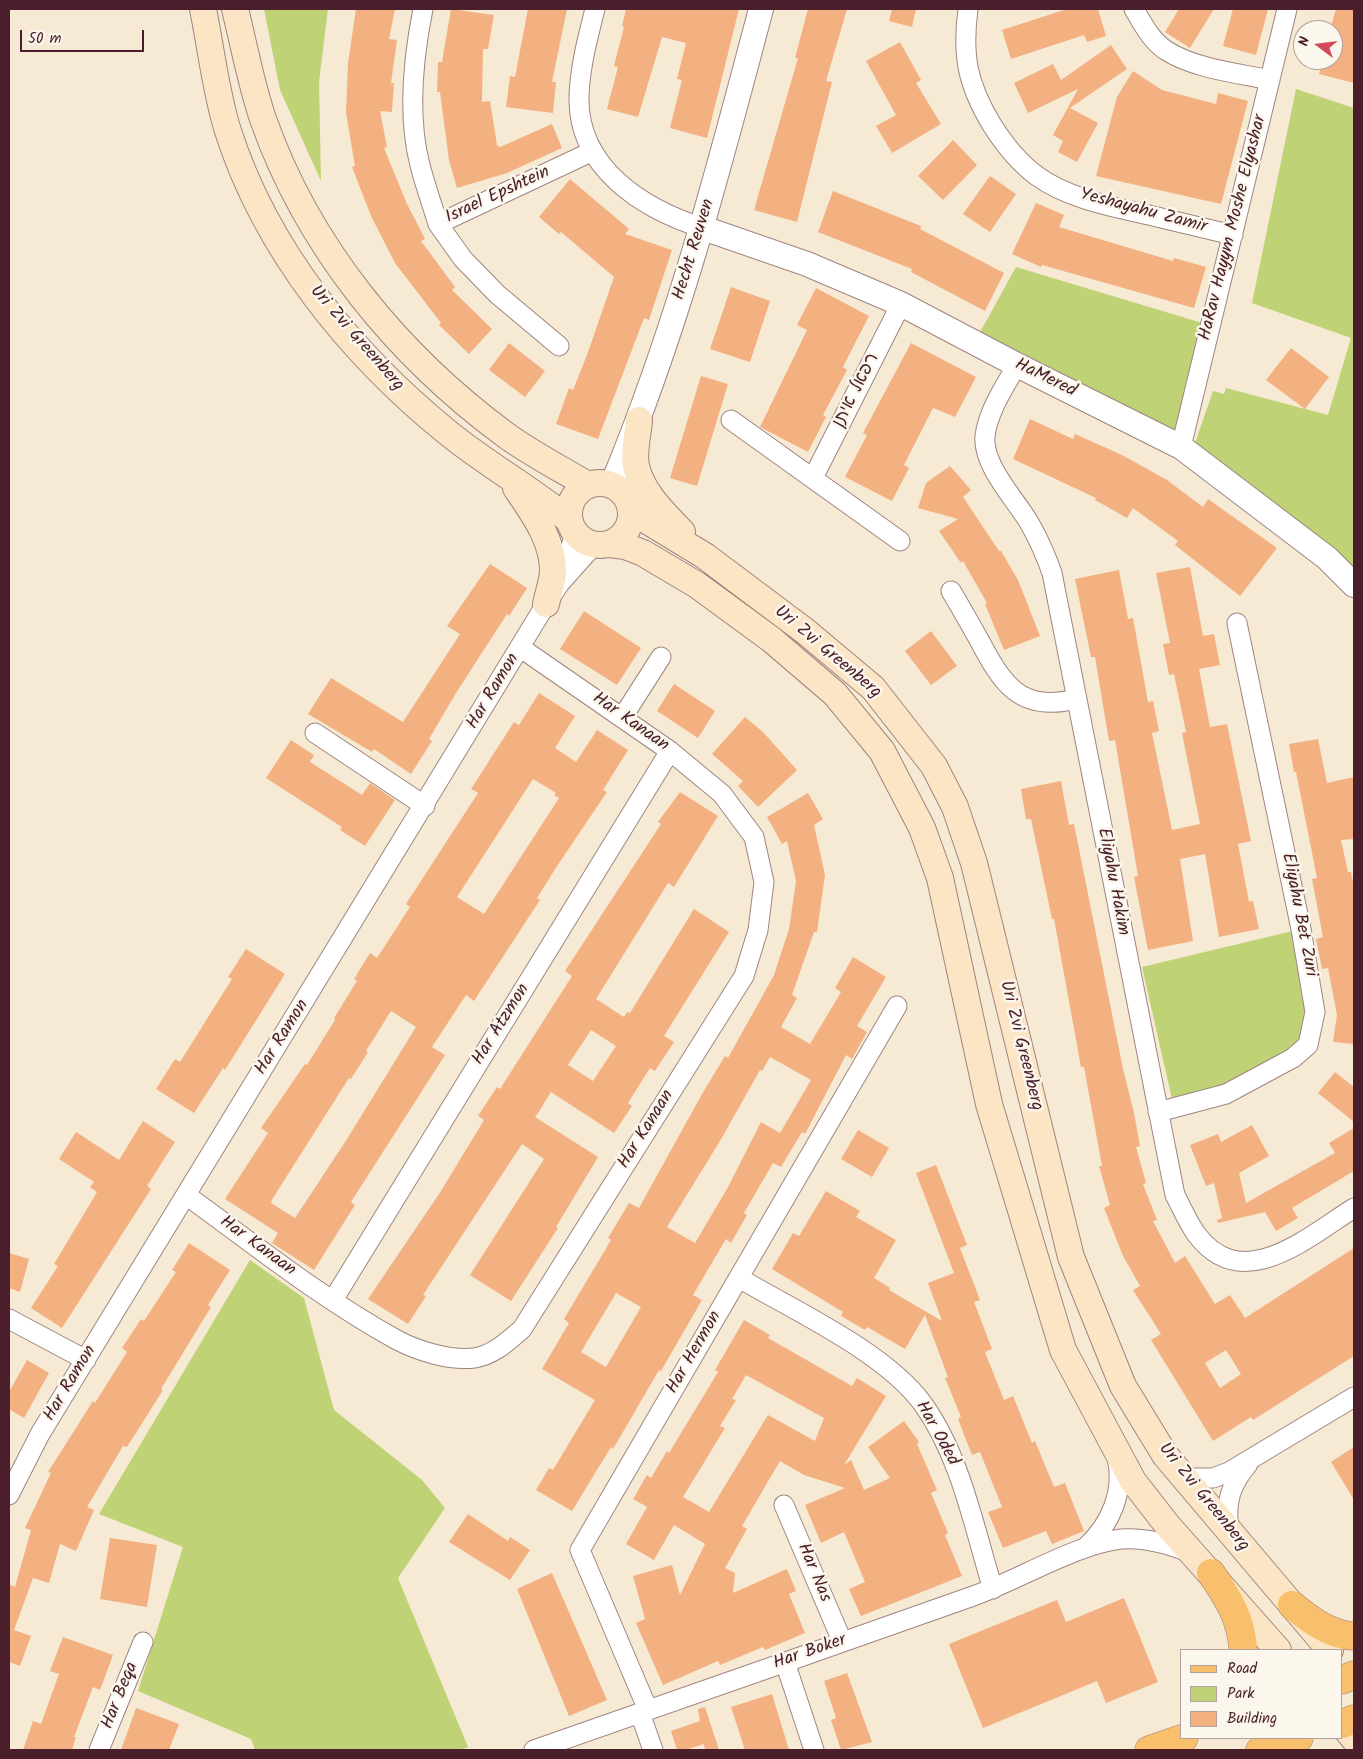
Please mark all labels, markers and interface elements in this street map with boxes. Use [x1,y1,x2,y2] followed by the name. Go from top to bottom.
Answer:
[22,20,146,52] scale bar
[1293,20,1343,70] north arrow
[28,27,62,51] text: 50 m
[1293,34,1316,48] text: N
[1195,113,1273,343] street label: HaRav Hayym Moshe Elyashar
[442,162,554,230] street label: Israel Epshtein
[1077,185,1209,239] street label: Yeshayahu Zamir
[669,197,721,303] street label: Hecht Reuven
[304,282,408,396] street label: Uri Zvi Greenberg
[829,350,885,432] street label: רפאל איתן
[1011,355,1079,403] street label: HaMered
[769,602,885,704] street label: Uri Zvi Greenberg
[463,650,525,734] street label: Har Ramon
[587,689,673,757] street label: Har Kanaan
[1091,826,1133,938] street label: Eliyahu Hakim
[1275,851,1321,979] street label: Eliyahu Bet Zuri
[993,979,1047,1113] street label: Uri Zvi Greenberg
[469,980,535,1070] street label: Har Atzmon
[251,996,315,1080] street label: Har Ramon
[614,1087,680,1173] street label: Har Kanaan
[215,1212,299,1282] street label: Har Kanaan
[663,1308,727,1398] street label: Har Hermon
[40,1342,102,1426] street label: Har Ramon
[909,1398,963,1470] street label: Har Oded
[1153,1439,1253,1557] street label: Uri Zvi Greenberg
[791,1540,835,1606] street label: Har Nas
[771,1630,849,1676] street label: Har Boker
[1180,1649,1343,1739] legend
[1227,1657,1257,1681] text: Road
[98,1659,144,1733] street label: Har Beqa
[1227,1682,1254,1706] text: Park
[1227,1707,1277,1731] text: Building

